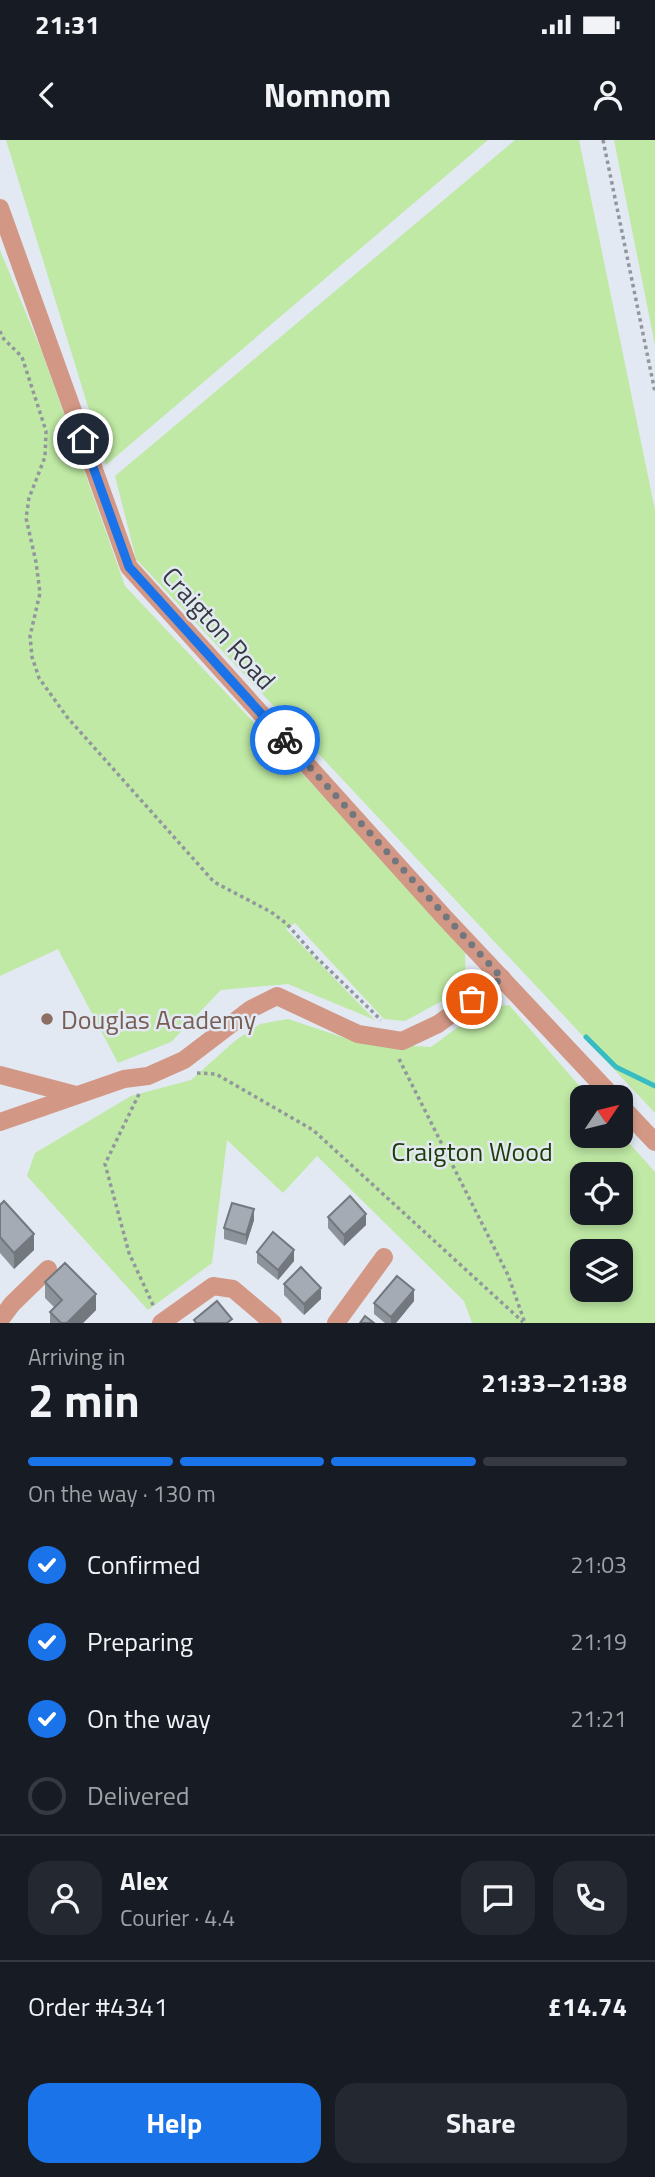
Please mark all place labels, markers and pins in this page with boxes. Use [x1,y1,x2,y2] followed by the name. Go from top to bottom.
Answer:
[53,409,113,469] pin
[442,969,502,1029] pin
[61,1000,256,1039] place label: Douglas Academy
[39,1011,55,1027] marker: Douglas Academy

